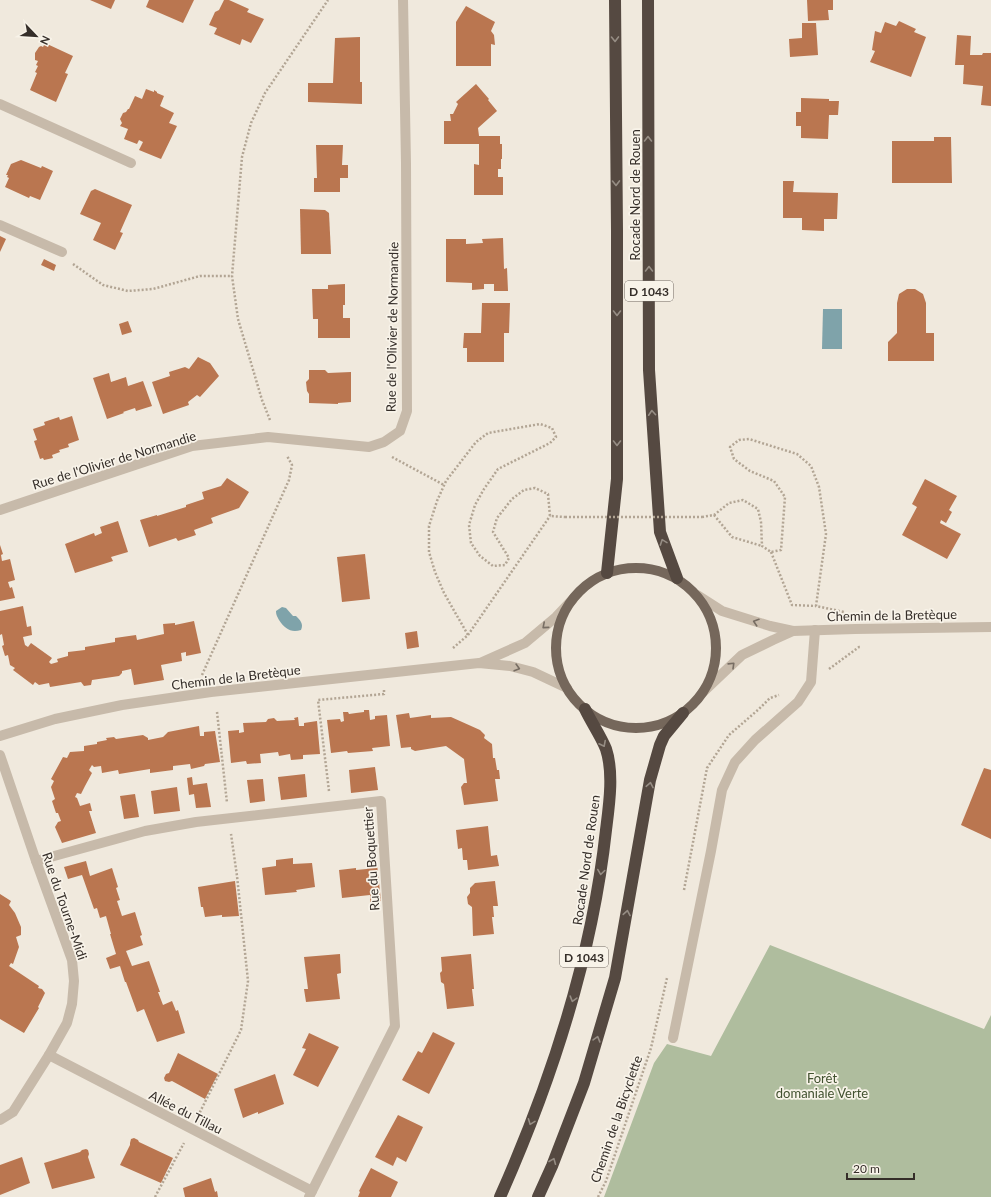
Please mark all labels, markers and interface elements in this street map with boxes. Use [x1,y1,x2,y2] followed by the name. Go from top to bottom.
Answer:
[16,16,56,56] north arrow
[38,34,53,47] text: N
[611,36,619,42] one-way arrow
[627,129,643,261] street label: Rocade Nord de Rouen
[644,136,652,142] one-way arrow
[612,180,620,186] one-way arrow
[383,242,401,412] street label: Rue de l'Olivier de Normandie
[645,266,653,272] one-way arrow
[625,281,673,301] road number: D 1043
[613,310,621,316] one-way arrow
[647,409,656,416] one-way arrow
[30,427,198,493] street label: Rue de l'Olivier de Normandie
[613,440,621,446] one-way arrow
[660,538,668,545] one-way arrow
[827,606,957,624] street label: Chemin de la Bretèque
[752,618,759,627] one-way arrow
[542,622,550,629] one-way arrow
[171,661,302,693] street label: Chemin de la Bretèque
[727,662,735,670] one-way arrow
[513,663,520,672] one-way arrow
[598,740,606,747] one-way arrow
[645,782,653,788] one-way arrow
[569,794,603,926] street label: Rocade Nord de Rouen
[359,806,383,911] street label: Rue du Boquettier
[39,850,91,962] street label: Rue du Tourne-Midi
[597,869,606,875] one-way arrow
[622,910,631,916] one-way arrow
[560,947,608,967] road number: D 1043
[569,995,578,1002] one-way arrow
[592,1036,601,1043] one-way arrow
[587,1053,645,1185] street label: Chemin de la Bicyclette
[776,1070,868,1101] park label: Forêt domaniale Verte
[147,1087,225,1137] street label: Allée du Tillau
[528,1118,536,1125] one-way arrow
[847,1155,914,1181] scale bar
[549,1158,557,1165] one-way arrow
[853,1161,880,1176] text: 20 m

